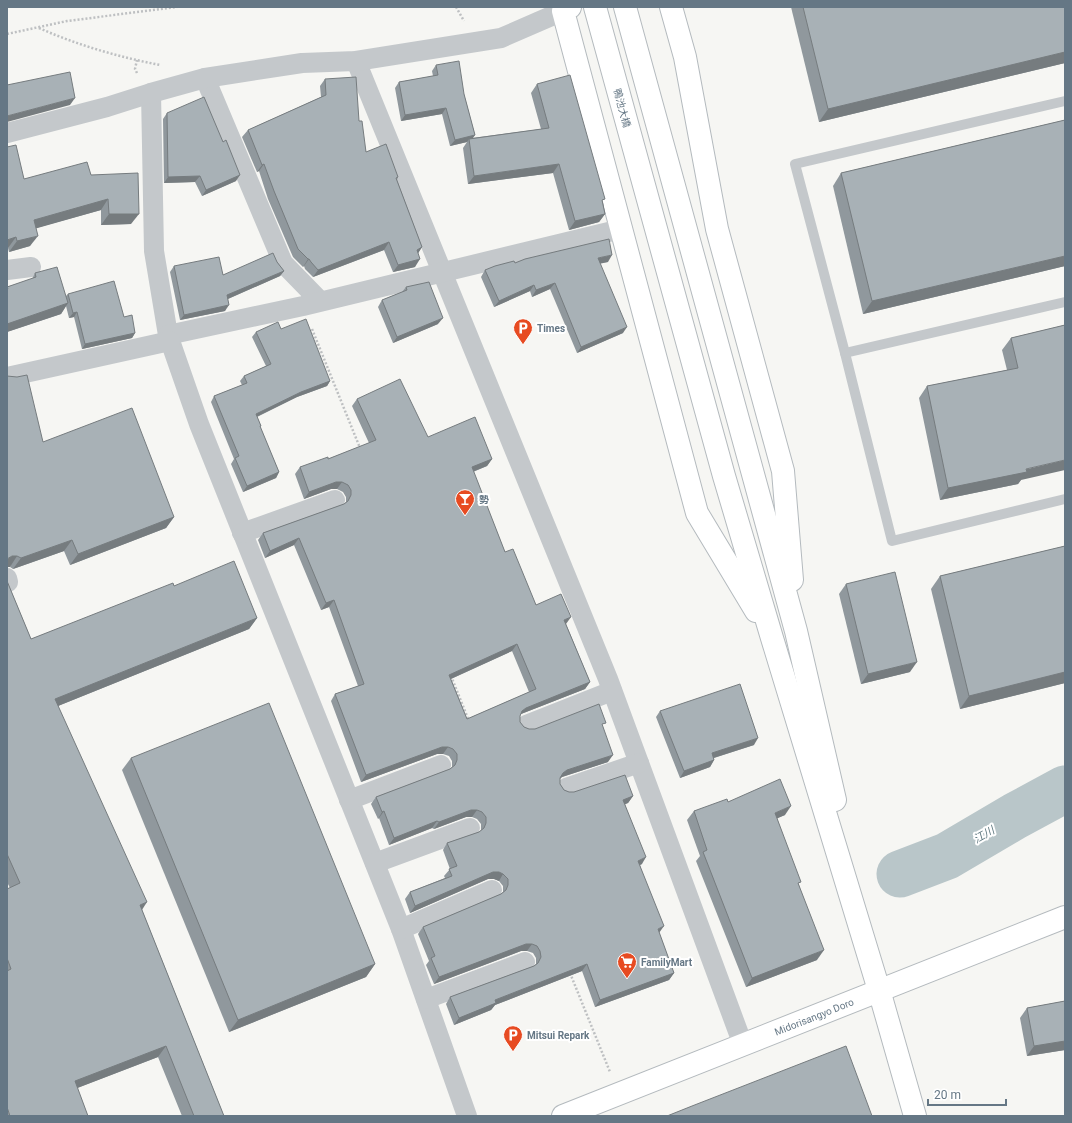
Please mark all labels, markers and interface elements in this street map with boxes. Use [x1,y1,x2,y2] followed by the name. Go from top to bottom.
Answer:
[612,87,632,129] street label: 鴨池大橋
[512,317,534,345] parking icon: Times
[537,323,565,334] place label: Times
[454,488,476,516] bar icon: 勢
[479,494,489,505] place label: 勢
[971,823,998,846] water label: 江川
[616,951,638,979] supermarket icon: FamilyMart
[641,957,693,968] place label: FamilyMart
[773,996,855,1037] street label: Midorisangyo Doro
[502,1024,524,1052] parking icon: Mitsui Repark
[527,1030,590,1041] place label: Mitsui Repark
[928,1081,1006,1107] scale bar
[934,1088,961,1102] text: 20 m

